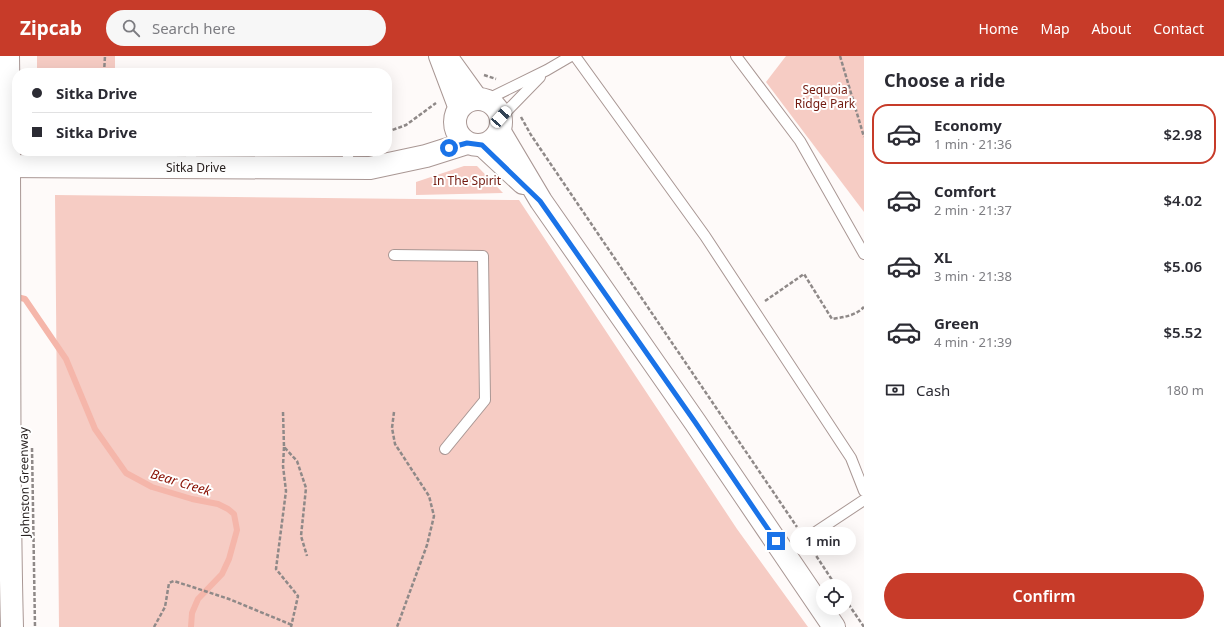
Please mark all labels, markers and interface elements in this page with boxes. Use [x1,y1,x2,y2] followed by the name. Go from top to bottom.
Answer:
[106,10,386,46] search box
[20,15,82,41] text: Zipcab
[120,17,142,39] icon: search
[152,18,235,38] text: Search here
[979,19,1018,38] text: Home
[1040,19,1070,38] text: Map
[1092,19,1131,38] text: About
[1153,19,1204,38] text: Contact
[884,68,1005,92] text: Choose a ride
[795,81,856,112] park label: Sequoia Ridge Park
[56,83,137,103] text: Sitka Drive
[489,104,513,130] car
[934,115,1002,135] text: Economy
[886,116,922,152] icon: car
[56,122,137,142] text: Sitka Drive
[1164,124,1202,144] text: $2.98
[934,135,1012,153] text: 1 min · 21:36
[440,139,458,157] route start
[166,159,226,176] street label: Sitka Drive
[433,172,502,189] park label: In The Spirit
[934,181,996,201] text: Comfort
[886,182,922,218] icon: car
[1164,190,1202,210] text: $4.02
[934,201,1012,219] text: 2 min · 21:37
[934,247,952,267] text: XL
[886,248,922,284] icon: car
[1164,256,1202,276] text: $5.06
[934,267,1012,285] text: 3 min · 21:38
[934,313,979,333] text: Green
[886,314,922,350] icon: car
[1164,322,1202,342] text: $5.52
[934,333,1012,351] text: 4 min · 21:39
[884,379,906,401] icon: cash
[916,380,950,400] text: Cash
[1166,381,1204,399] text: 180 m
[15,426,33,538] street label: Johnston Greenway
[149,464,214,500] water label: Bear Creek
[790,527,856,555] callout: 1 min
[767,532,785,550] route end
[805,532,841,550] text: 1 min
[884,573,1204,619] button: Confirm
[816,579,852,615] map controls
[816,579,852,615] button: locate

